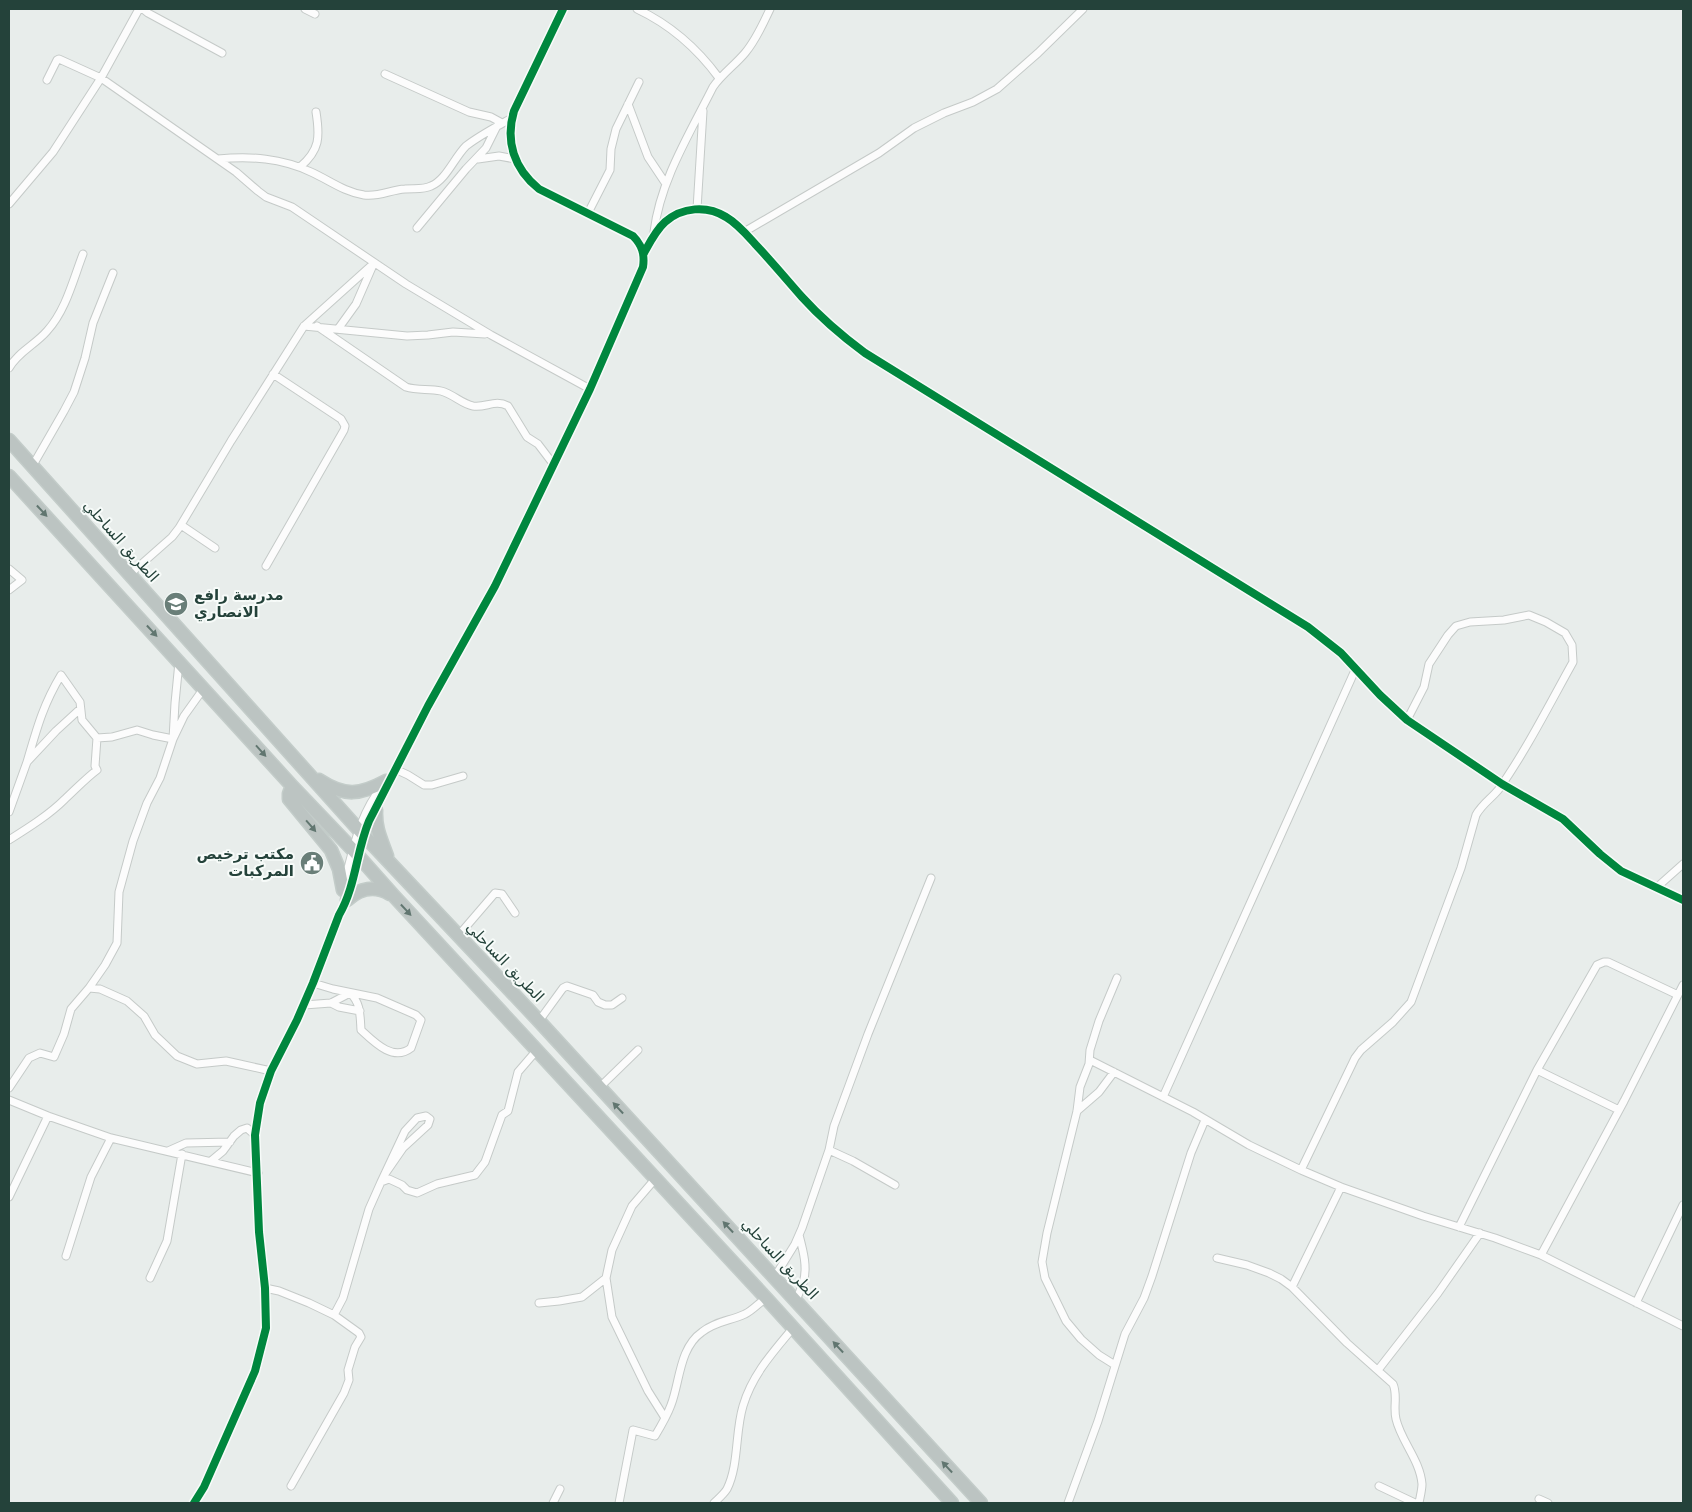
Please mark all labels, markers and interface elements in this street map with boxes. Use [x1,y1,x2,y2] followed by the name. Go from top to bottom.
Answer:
[79,496,163,586] street label: الطريق الساحلي
[36,505,48,517] one-way arrow
[194,586,284,622] place label: مدرسة رافع الانصاري
[163,591,189,617] school or university icon: مدرسة رافع الانصاري
[146,625,158,637] one-way arrow
[255,745,267,757] one-way arrow
[306,819,317,832] one-way arrow
[196,845,294,880] place label: مكتب ترخيص المركبات
[299,850,325,876] public building icon: مكتب ترخيص المركبات
[400,903,412,915] one-way arrow
[462,918,548,1006] street label: الطريق الساحلي
[613,1101,624,1114] one-way arrow
[737,1215,822,1304] street label: الطريق الساحلي
[722,1222,734,1234] one-way arrow
[832,1342,844,1354] one-way arrow
[942,1461,953,1474] one-way arrow

